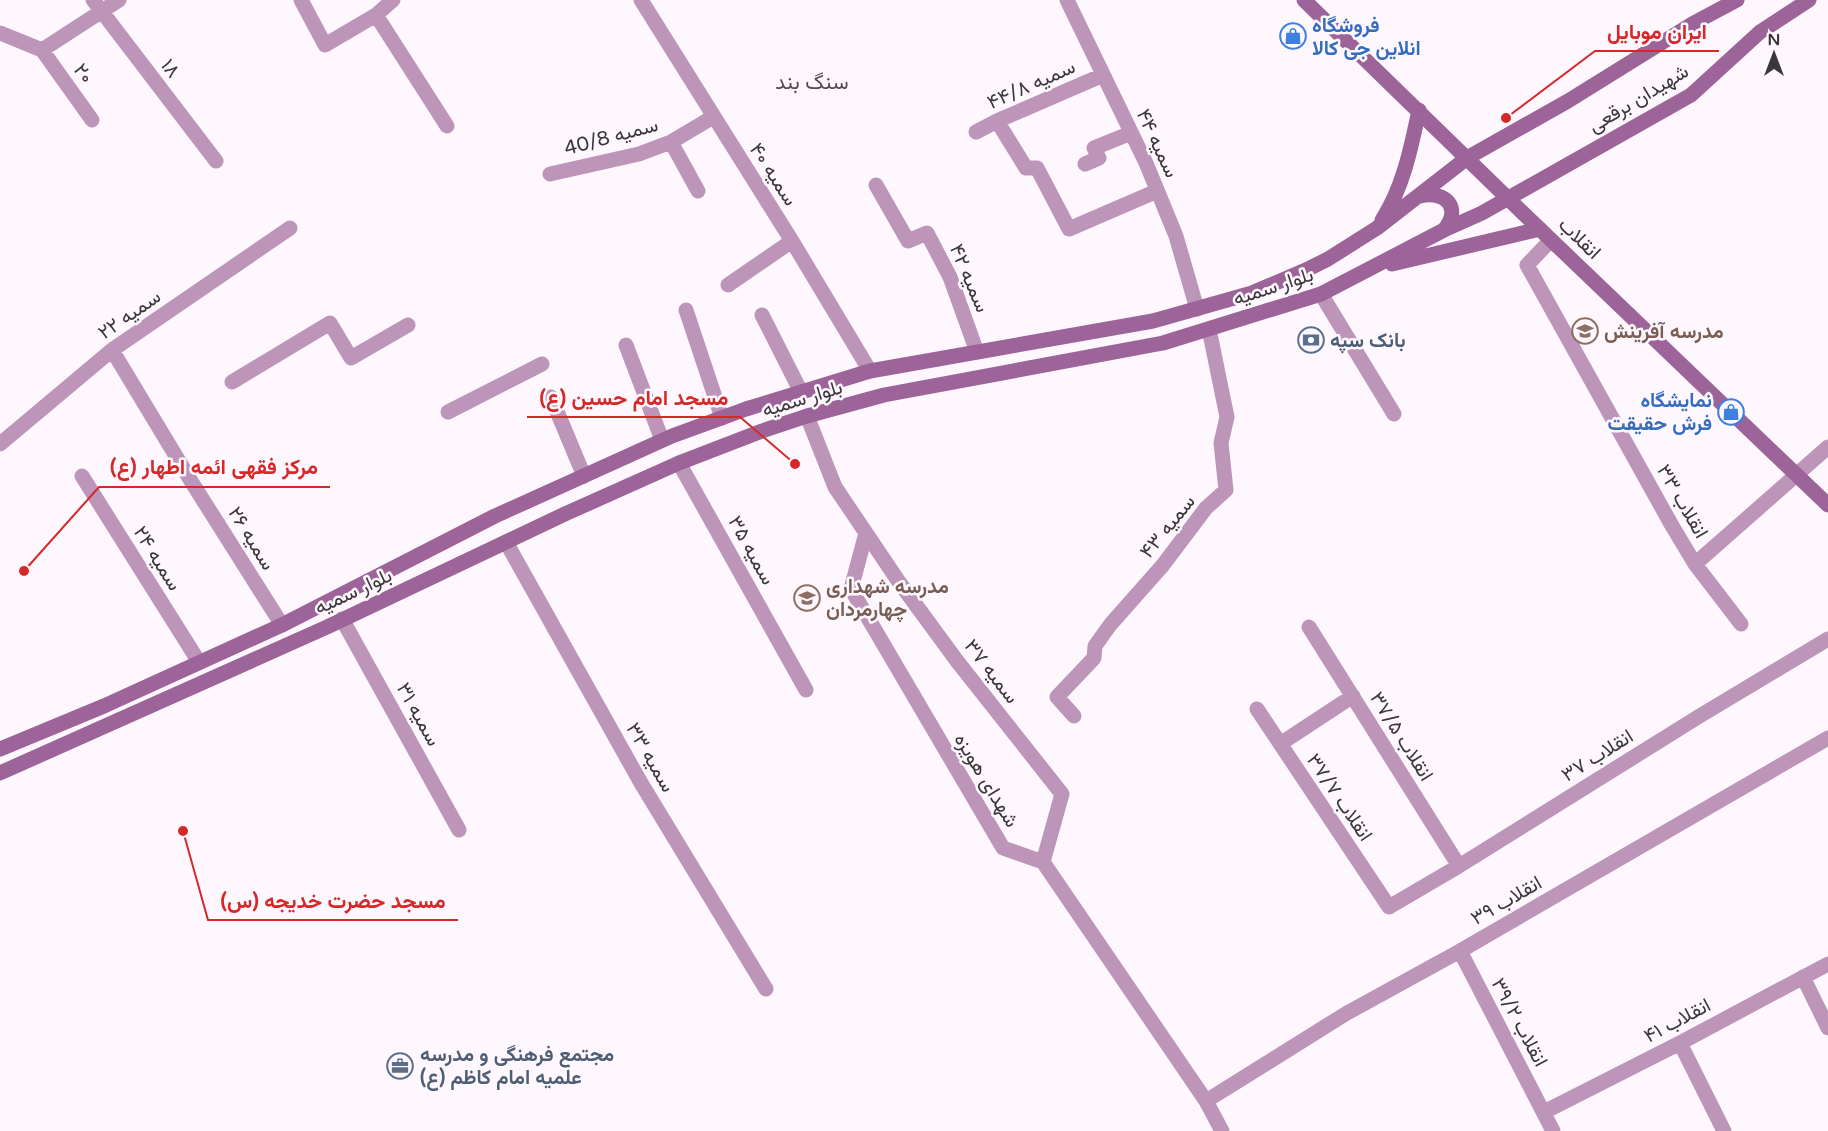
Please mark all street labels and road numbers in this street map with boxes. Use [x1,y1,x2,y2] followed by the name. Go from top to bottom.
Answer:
[155,54,185,83] street label: ۱۸
[984,55,1079,115] street label: سمیه ۴۴/۸
[68,59,98,88] street label: ۲۰
[1584,60,1693,138] street label: شهیدان برقعی
[1131,105,1183,182] street label: سمیه ۴۴
[562,113,661,161] street label: سمیه 40/8
[744,139,802,210] street label: سمیه ۴۰
[1553,213,1606,265] street label: انقلاب
[944,241,994,316] street label: سمیه ۴۲
[1230,263,1316,311] street label: بلوار سمیه
[94,285,166,345] street label: سمیه ۲۲
[759,375,845,423] street label: بلوار سمیه
[1651,460,1713,543] street label: انقلاب ۳۳
[1135,490,1201,563] street label: سمیه ۴۳
[222,502,280,575] street label: سمیه ۲۶
[722,512,780,589] street label: سمیه ۳۵
[128,522,186,595] street label: سمیه ۲۴
[311,564,396,620] street label: بلوار سمیه
[959,635,1024,709] street label: سمیه ۳۷
[391,678,445,750] street label: سمیه ۳۱
[1364,687,1438,786] street label: انقلاب ۳۷/۵
[621,718,680,797] street label: سمیه ۳۳
[1557,724,1638,787] street label: انقلاب ۳۷
[949,729,1024,832] street label: شهدای هویزه
[1301,749,1377,846] street label: انقلاب ۳۷/۷
[1467,871,1546,931] street label: انقلاب ۳۹
[1486,974,1553,1071] street label: انقلاب ۳۹/۲
[1640,993,1715,1048] street label: انقلاب ۴۱

